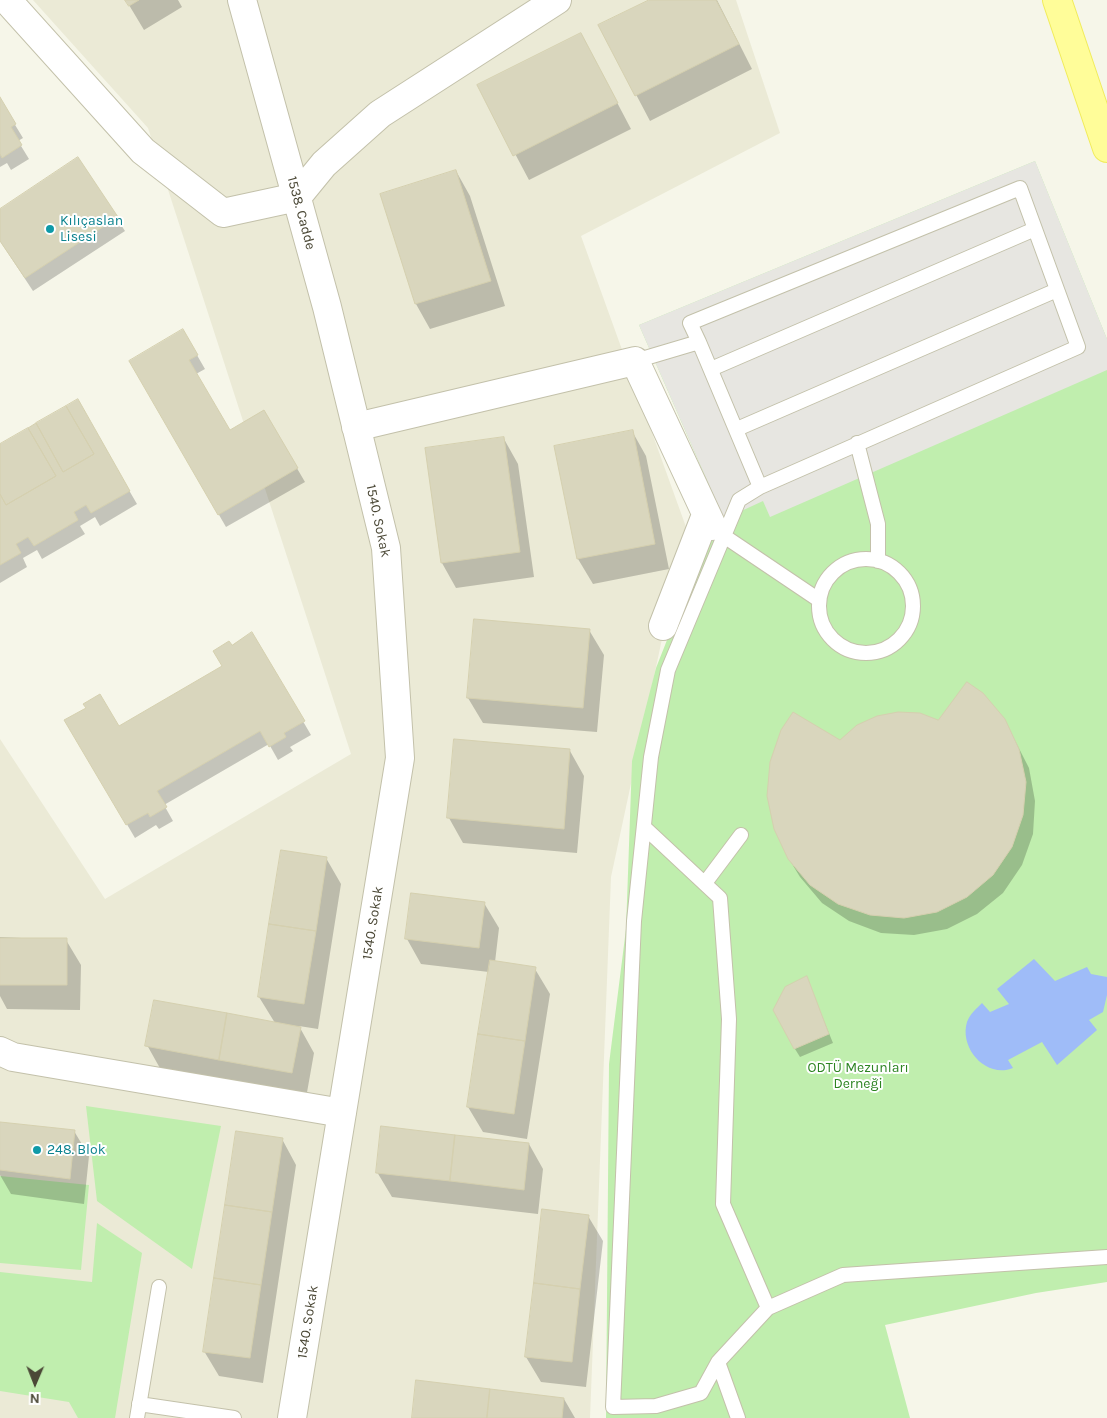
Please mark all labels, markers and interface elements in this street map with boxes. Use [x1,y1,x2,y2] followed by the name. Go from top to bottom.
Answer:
[283,174,319,252] street label: 1538. Cadde
[60,213,123,246] place label: Kılıçaslan Lisesi
[44,223,56,235] marker: Kılıçaslan Lisesi
[362,483,394,559] street label: 1540. Sokak
[359,885,387,961] street label: 1540. Sokak
[807,1060,909,1092] park label: ODTÜ Mezunları Derneği
[47,1142,106,1158] place label: 248. Blok
[31,1144,43,1156] marker: 248. Blok
[294,1284,322,1360] street label: 1540. Sokak
[10,1358,60,1408] north arrow
[30,1390,40,1407] text: N

